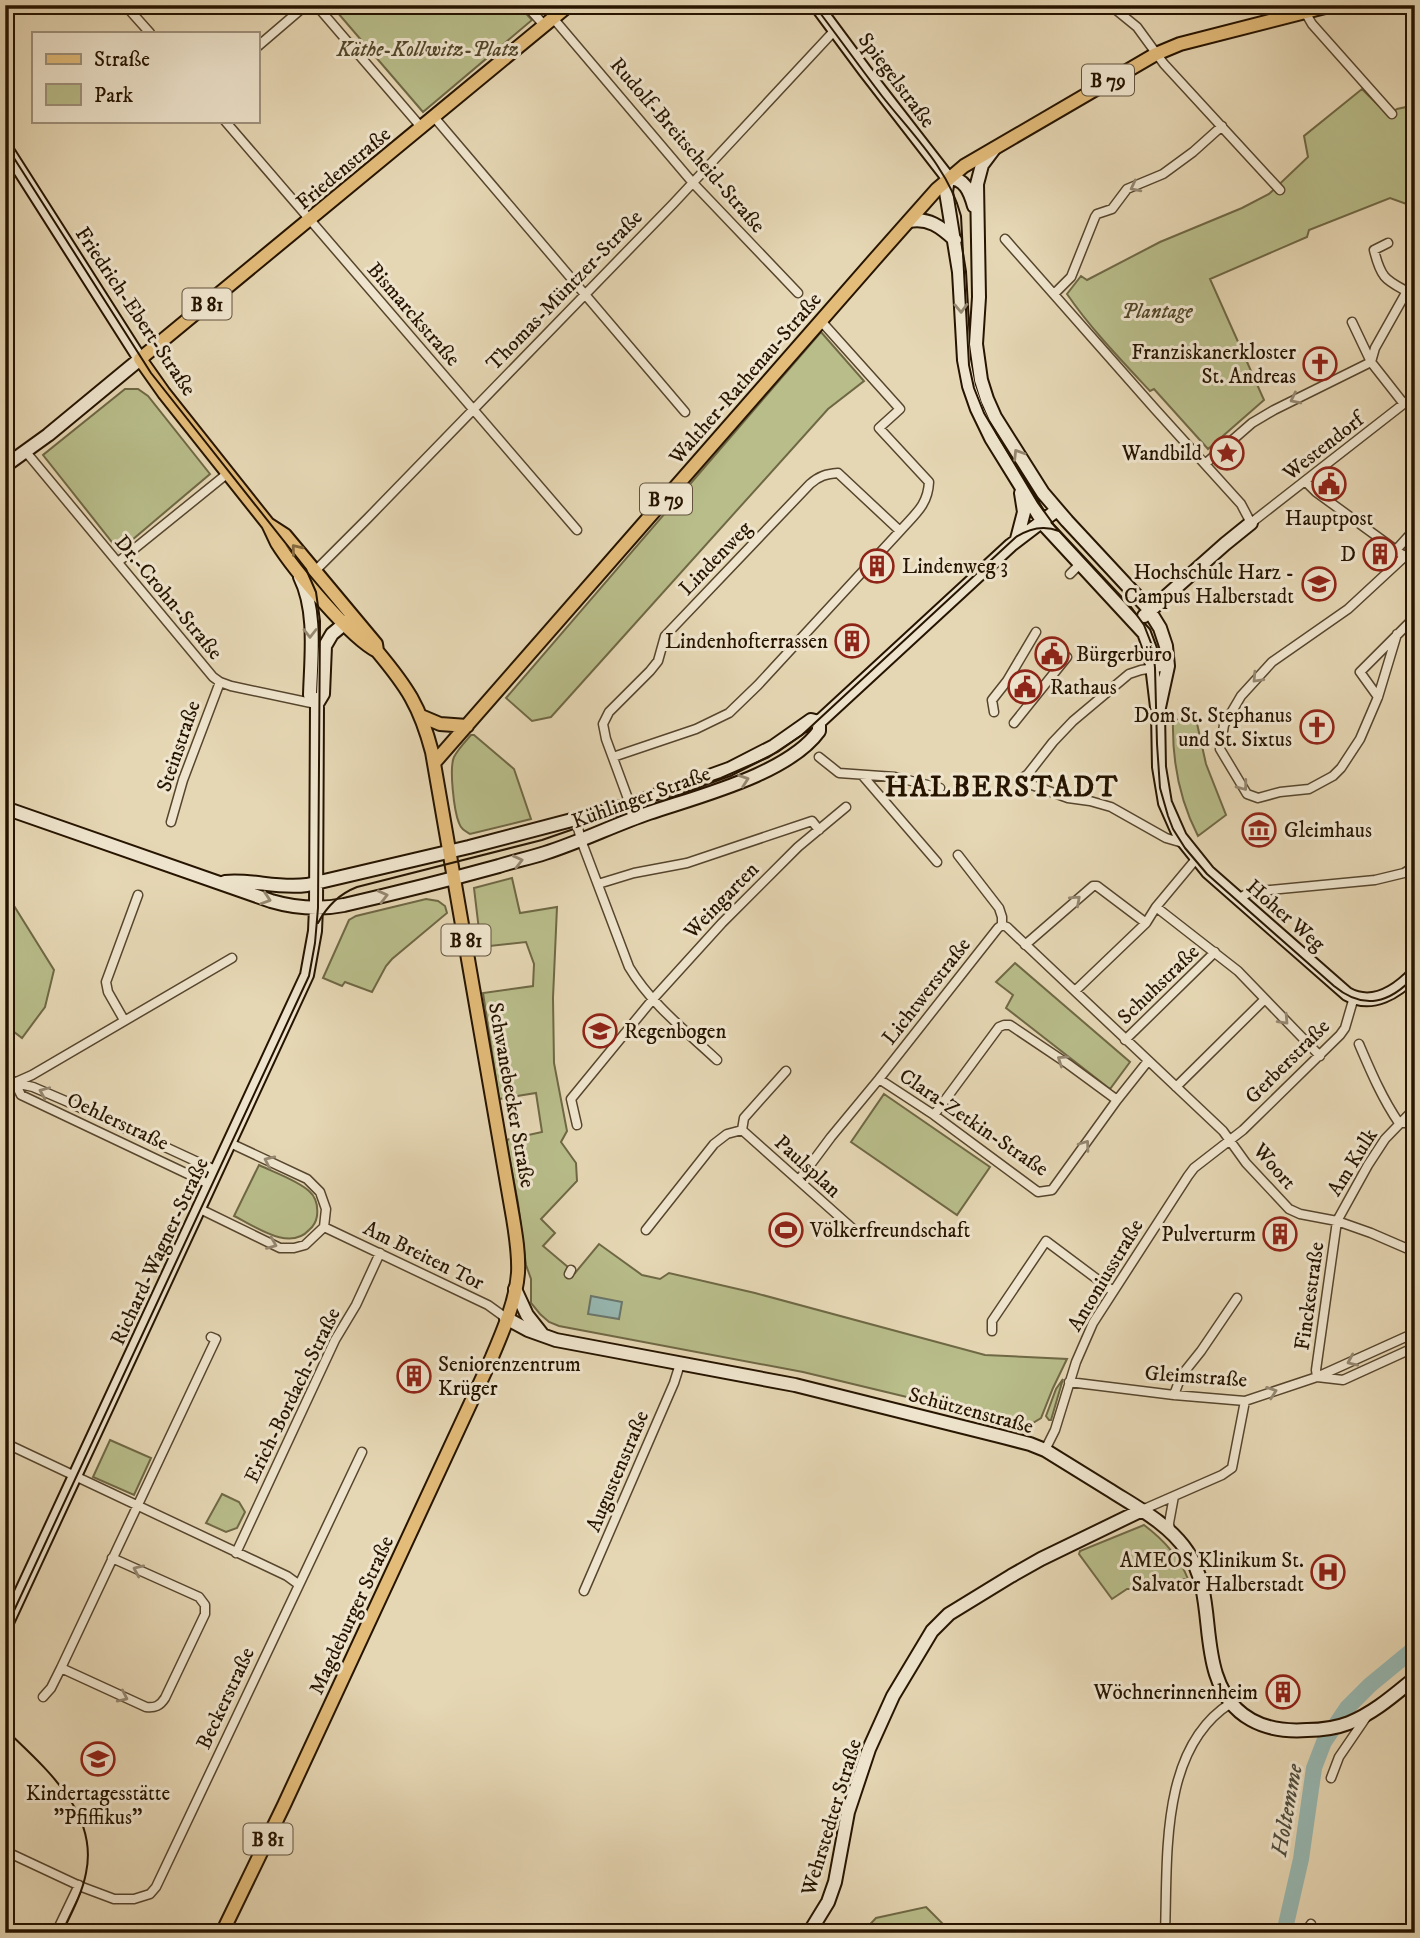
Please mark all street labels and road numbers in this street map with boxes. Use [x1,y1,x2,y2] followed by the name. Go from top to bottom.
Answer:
[852,28,941,134] street label: Spiegelstraße
[604,53,771,239] street label: Rudolf-Breitscheid-Straße
[1082,64,1134,96] road number: B 79
[291,121,397,216] street label: Friedenstraße
[481,204,649,377] street label: Thomas-Müntzer-Straße
[69,222,202,401] street label: Friedrich-Ebert-Straße
[361,257,466,372] street label: Bismarckstraße
[663,287,828,471] street label: Walther-Rathenau-Straße
[182,288,232,320] road number: B 81
[1277,405,1372,487] street label: Westendorf
[640,484,692,514] road number: B 79
[674,515,758,601] street label: Lindenweg
[109,530,228,666] street label: Dr.-Crohn-Straße
[151,697,207,795] street label: Steinstraße
[569,761,714,835] street label: Kühlinger Straße
[678,857,765,945] street label: Weingarten
[1240,874,1331,958] street label: Hoher Weg
[442,924,490,956] road number: B 81
[877,933,977,1050] street label: Lichtwerstraße
[1112,939,1205,1030] street label: Schuhstraße
[482,1001,540,1190] street label: Schwanebecker Straße
[1240,1014,1336,1110] street label: Gerberstraße
[894,1063,1053,1183] street label: Clara-Zetkin-Straße
[63,1087,173,1157] street label: Oehlerstraße
[1322,1123,1384,1201] street label: Am Kulk
[768,1130,846,1204] street label: Paulsplan
[1246,1137,1302,1195] street label: Woort
[105,1153,215,1349] street label: Richard-Wagner-Straße
[1062,1214,1150,1336] street label: Antoniusstraße
[359,1215,488,1296] street label: Am Breiten Tor
[1290,1240,1330,1352] street label: Finckestraße
[239,1303,347,1487] street label: Erich-Bordach-Straße
[1144,1360,1248,1394] street label: Gleimstraße
[905,1382,1036,1440] street label: Schützenstraße
[581,1407,655,1536] street label: Augustenstraße
[304,1532,400,1699] street label: Magdeburger Straße
[191,1643,261,1754] street label: Beckerstraße
[796,1736,868,1900] street label: Wehrstedter Straße
[244,1824,292,1854] road number: B 81

